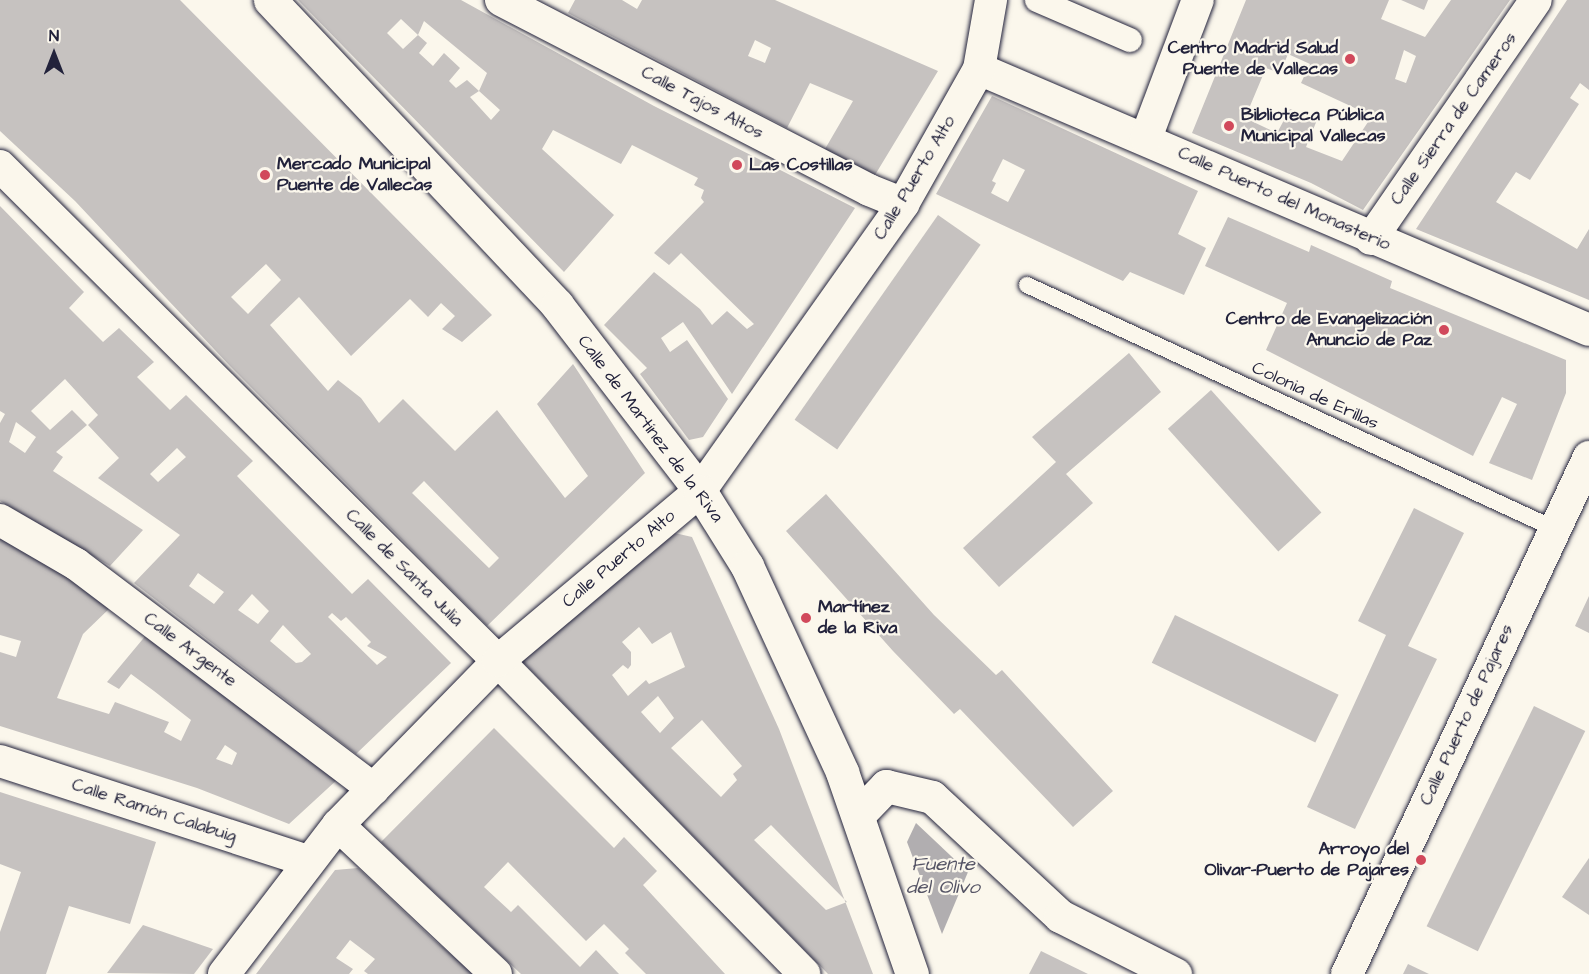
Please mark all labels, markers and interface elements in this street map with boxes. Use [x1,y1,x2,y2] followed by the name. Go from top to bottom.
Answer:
[24,24,84,84] north arrow
[49,25,59,47] text: N
[1386,29,1522,209] street label: Calle Sierra de Cameros
[1168,38,1338,80] place label: Centro Madrid Salud Puente de Vallecas
[1343,52,1357,66] marker: Centro Madrid Salud Puente de Vallecas
[637,62,767,144] street label: Calle Tajos Altos
[1241,105,1386,148] place label: Biblioteca Pública Municipal Vallecas
[869,112,961,244] street label: Calle Puerto Alto
[1222,119,1236,133] marker: Biblioteca Pública Municipal Vallecas
[1174,142,1394,256] street label: Calle Puerto del Monasterio
[277,154,432,196] place label: Mercado Municipal Puente de Vallecas
[749,154,853,176] place label: Las Costillas
[730,158,744,172] marker: Las Costillas
[258,168,272,182] marker: Mercado Municipal Puente de Vallecas
[1226,309,1432,352] place label: Centro de Evangelización Anuncio de Paz
[1437,323,1451,337] marker: Centro de Evangelización Anuncio de Paz
[572,331,728,527] street label: Calle de Martínez de la Riva
[1248,357,1382,435] street label: Colonia de Erillas
[341,505,467,631] street label: Calle de Santa Julia
[558,505,680,613] street label: Calle Puerto Alto
[818,597,897,640] place label: Martínez de la Riva
[139,608,241,692] street label: Calle Argente
[799,611,813,625] marker: Martínez de la Riva
[1416,621,1518,809] street label: Calle Puerto de Pajares
[69,774,239,848] street label: Calle Ramón Calabuig
[1205,839,1409,882] place label: Arroyo del Olivar-Puerto de Pajares
[906,853,980,900] water label: Fuente del Olivo
[1414,853,1428,867] marker: Arroyo del Olivar-Puerto de Pajares

